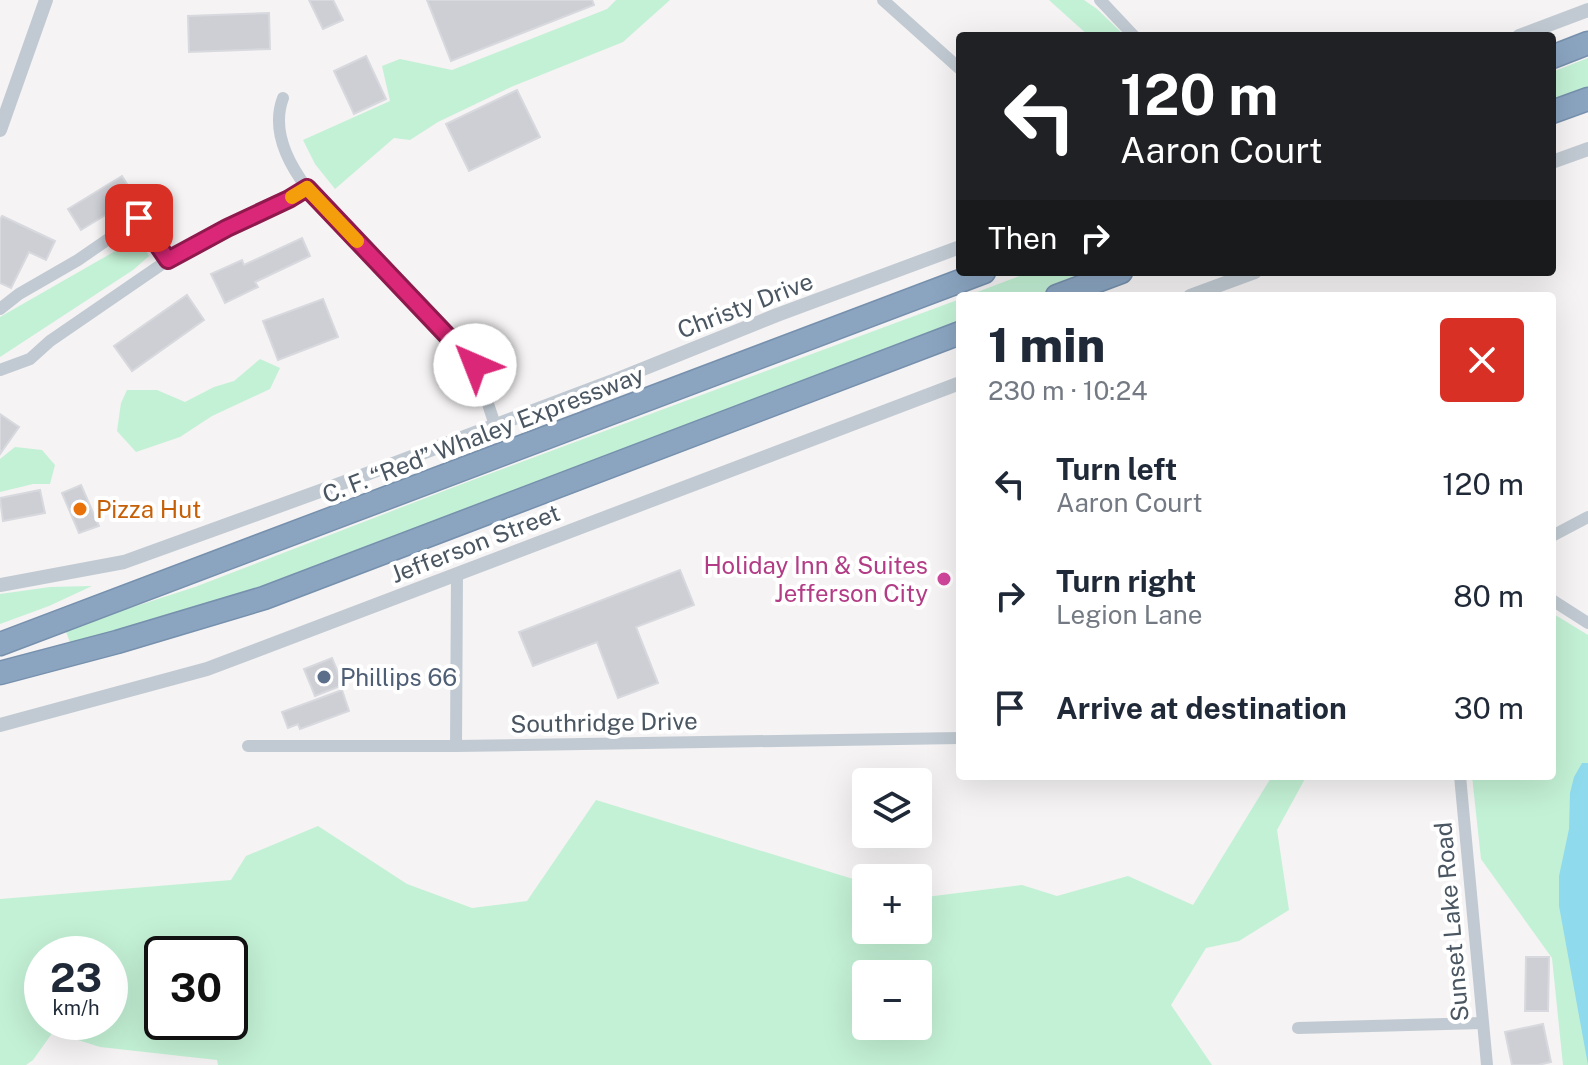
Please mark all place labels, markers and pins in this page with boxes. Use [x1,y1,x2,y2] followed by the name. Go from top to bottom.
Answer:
[105,184,173,252] pin
[96,495,201,523] place label: Pizza Hut
[71,500,89,518] marker: Pizza Hut
[703,551,928,607] place label: Holiday Inn & Suites Jefferson City
[935,570,953,588] marker: Holiday Inn & Suites Jefferson City
[340,663,457,691] place label: Phillips 66
[315,668,333,686] marker: Phillips 66

